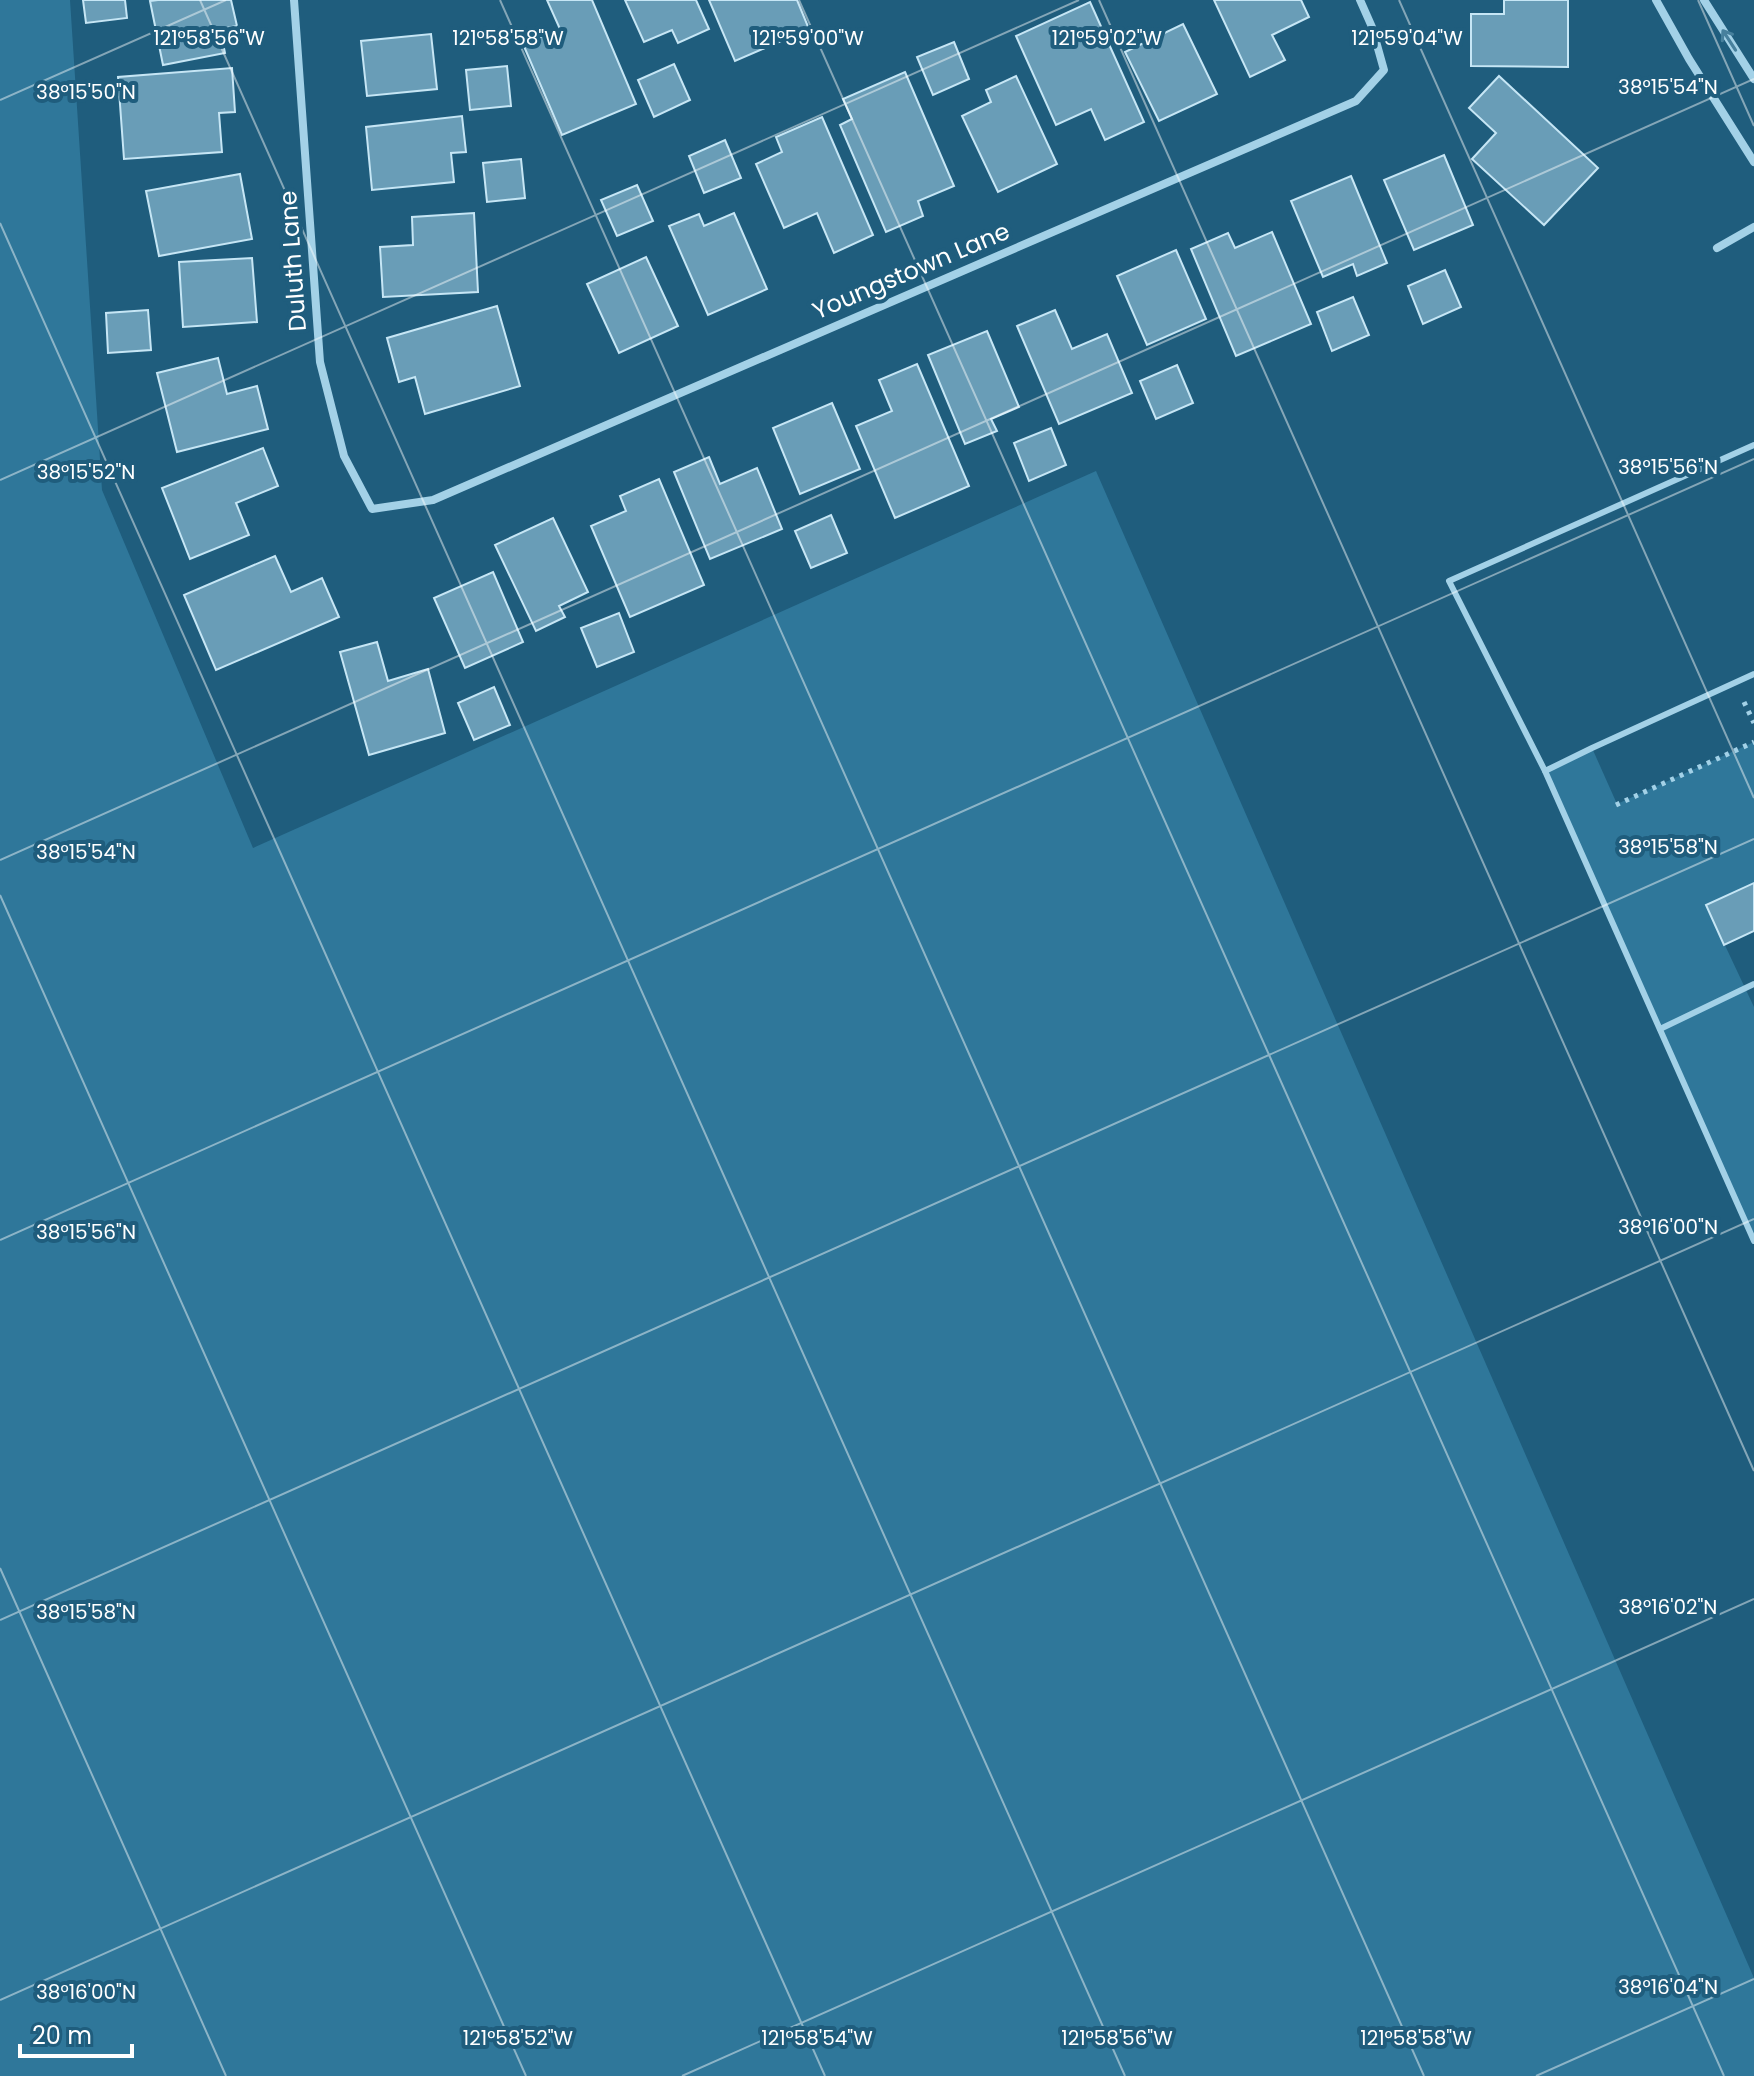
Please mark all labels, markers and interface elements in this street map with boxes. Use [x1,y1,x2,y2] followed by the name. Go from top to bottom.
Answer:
[153,24,265,52] text: 121°58'56"W
[452,24,564,52] text: 121°58'58"W
[752,24,864,52] text: 121°59'00"W
[1052,24,1163,52] text: 121°59'02"W
[1351,24,1463,52] text: 121°59'04"W
[1720,29,1737,51] one-way arrow
[1618,73,1718,101] text: 38°15'54"N
[36,78,136,106] text: 38°15'50"N
[271,190,314,332] street label: Duluth Lane
[807,214,1014,327] street label: Youngstown Lane
[1618,453,1718,481] text: 38°15'56"N
[37,458,135,486] text: 38°15'52"N
[1618,833,1718,861] text: 38°15'58"N
[36,838,136,866] text: 38°15'54"N
[1618,1213,1718,1241] text: 38°16'00"N
[36,1218,136,1246] text: 38°15'56"N
[1619,1593,1717,1621] text: 38°16'02"N
[36,1598,136,1626] text: 38°15'58"N
[1618,1973,1718,2001] text: 38°16'04"N
[36,1978,136,2006] text: 38°16'00"N
[20,2008,132,2058] scale bar
[32,2019,92,2052] text: 20 m
[463,2024,574,2052] text: 121°58'52"W
[761,2024,873,2052] text: 121°58'54"W
[1061,2024,1173,2052] text: 121°58'56"W
[1360,2024,1472,2052] text: 121°58'58"W

